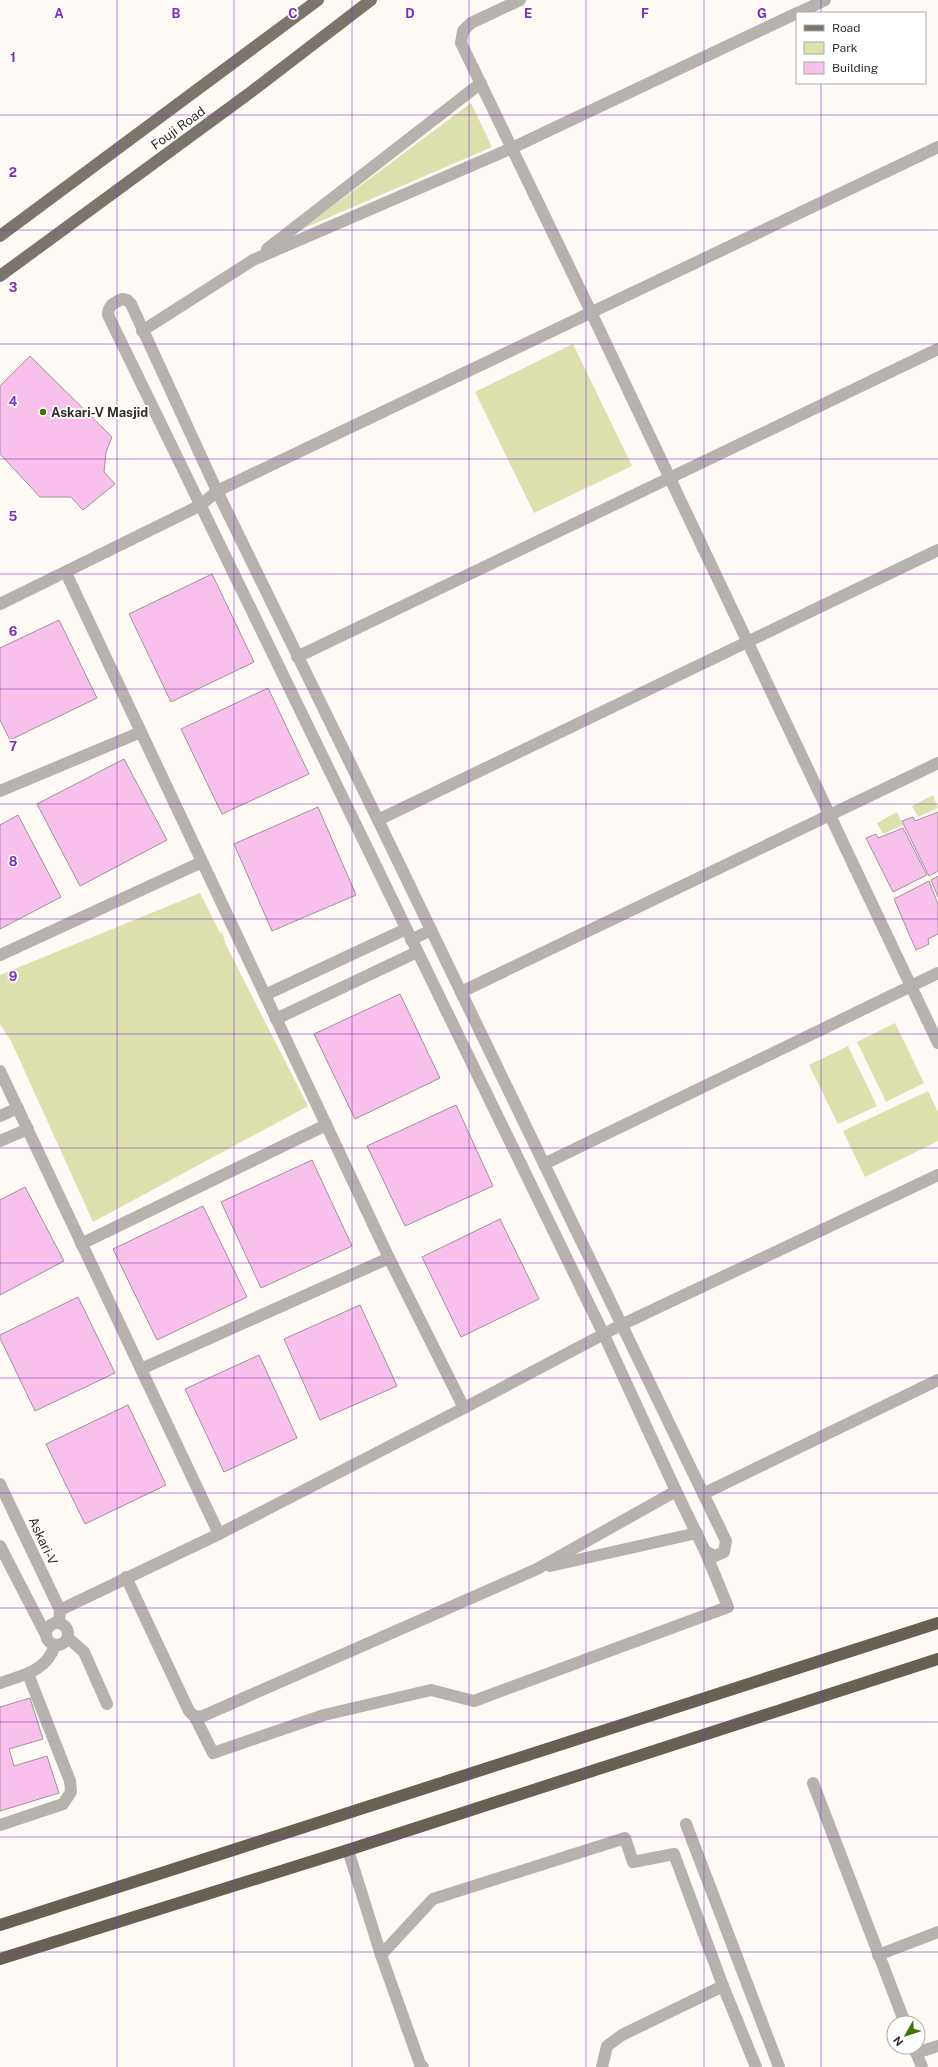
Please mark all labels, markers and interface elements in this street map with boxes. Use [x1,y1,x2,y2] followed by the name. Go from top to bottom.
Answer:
[54,6,64,21] text: A
[172,6,181,21] text: B
[288,6,298,21] text: C
[405,6,415,21] text: D
[524,6,532,21] text: E
[641,6,649,21] text: F
[757,6,767,21] text: G
[796,12,926,84] legend
[832,21,860,35] text: Road
[832,41,858,55] text: Park
[10,50,16,65] text: 1
[832,61,878,75] text: Building
[148,103,208,153] street label: Fouji Road
[9,165,17,180] text: 2
[9,280,18,295] text: 3
[9,394,18,409] text: 4
[51,405,148,420] place label: Askari-V Masjid
[38,407,48,417] marker: Askari-V Masjid
[9,509,18,524] text: 5
[9,624,18,639] text: 6
[9,739,17,754] text: 7
[9,854,18,869] text: 8
[9,969,17,984] text: 9
[25,1515,61,1567] street label: Askari-V
[886,2015,926,2055] north arrow
[891,2034,906,2048] text: N

